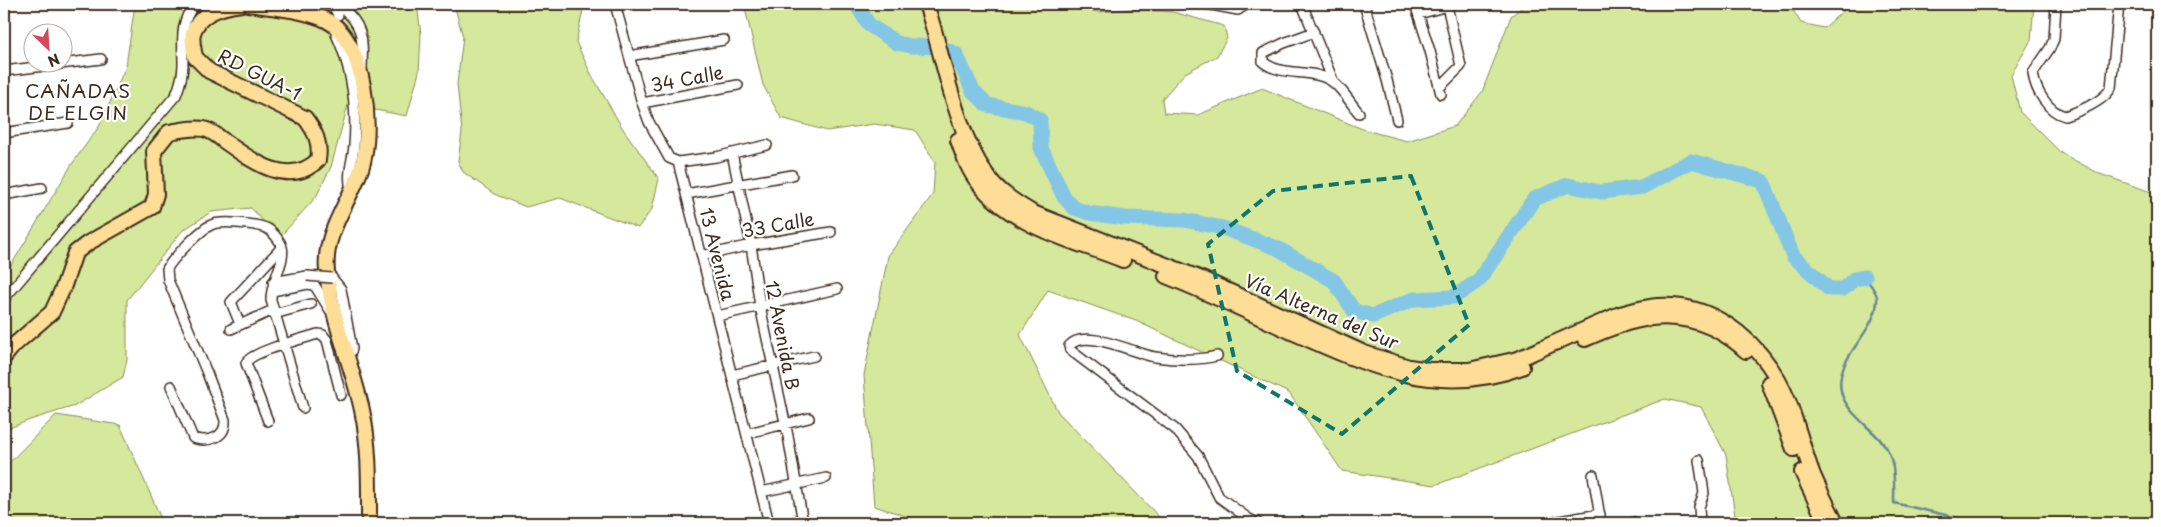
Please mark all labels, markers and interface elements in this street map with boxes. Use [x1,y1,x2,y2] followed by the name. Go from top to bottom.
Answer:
[22,22,72,72] north arrow
[214,41,306,107] street label: RD GUA-1
[44,48,63,72] text: N
[649,58,726,98] street label: 34 Calle
[25,76,131,126] district label: CAÑADAS DE ELGIN
[740,204,816,244] street label: 33 Calle
[693,205,743,304] street label: 13 Avenida
[1241,266,1404,356] street label: Vía Alterna del Sur
[759,278,807,392] street label: 12 Avenida B

